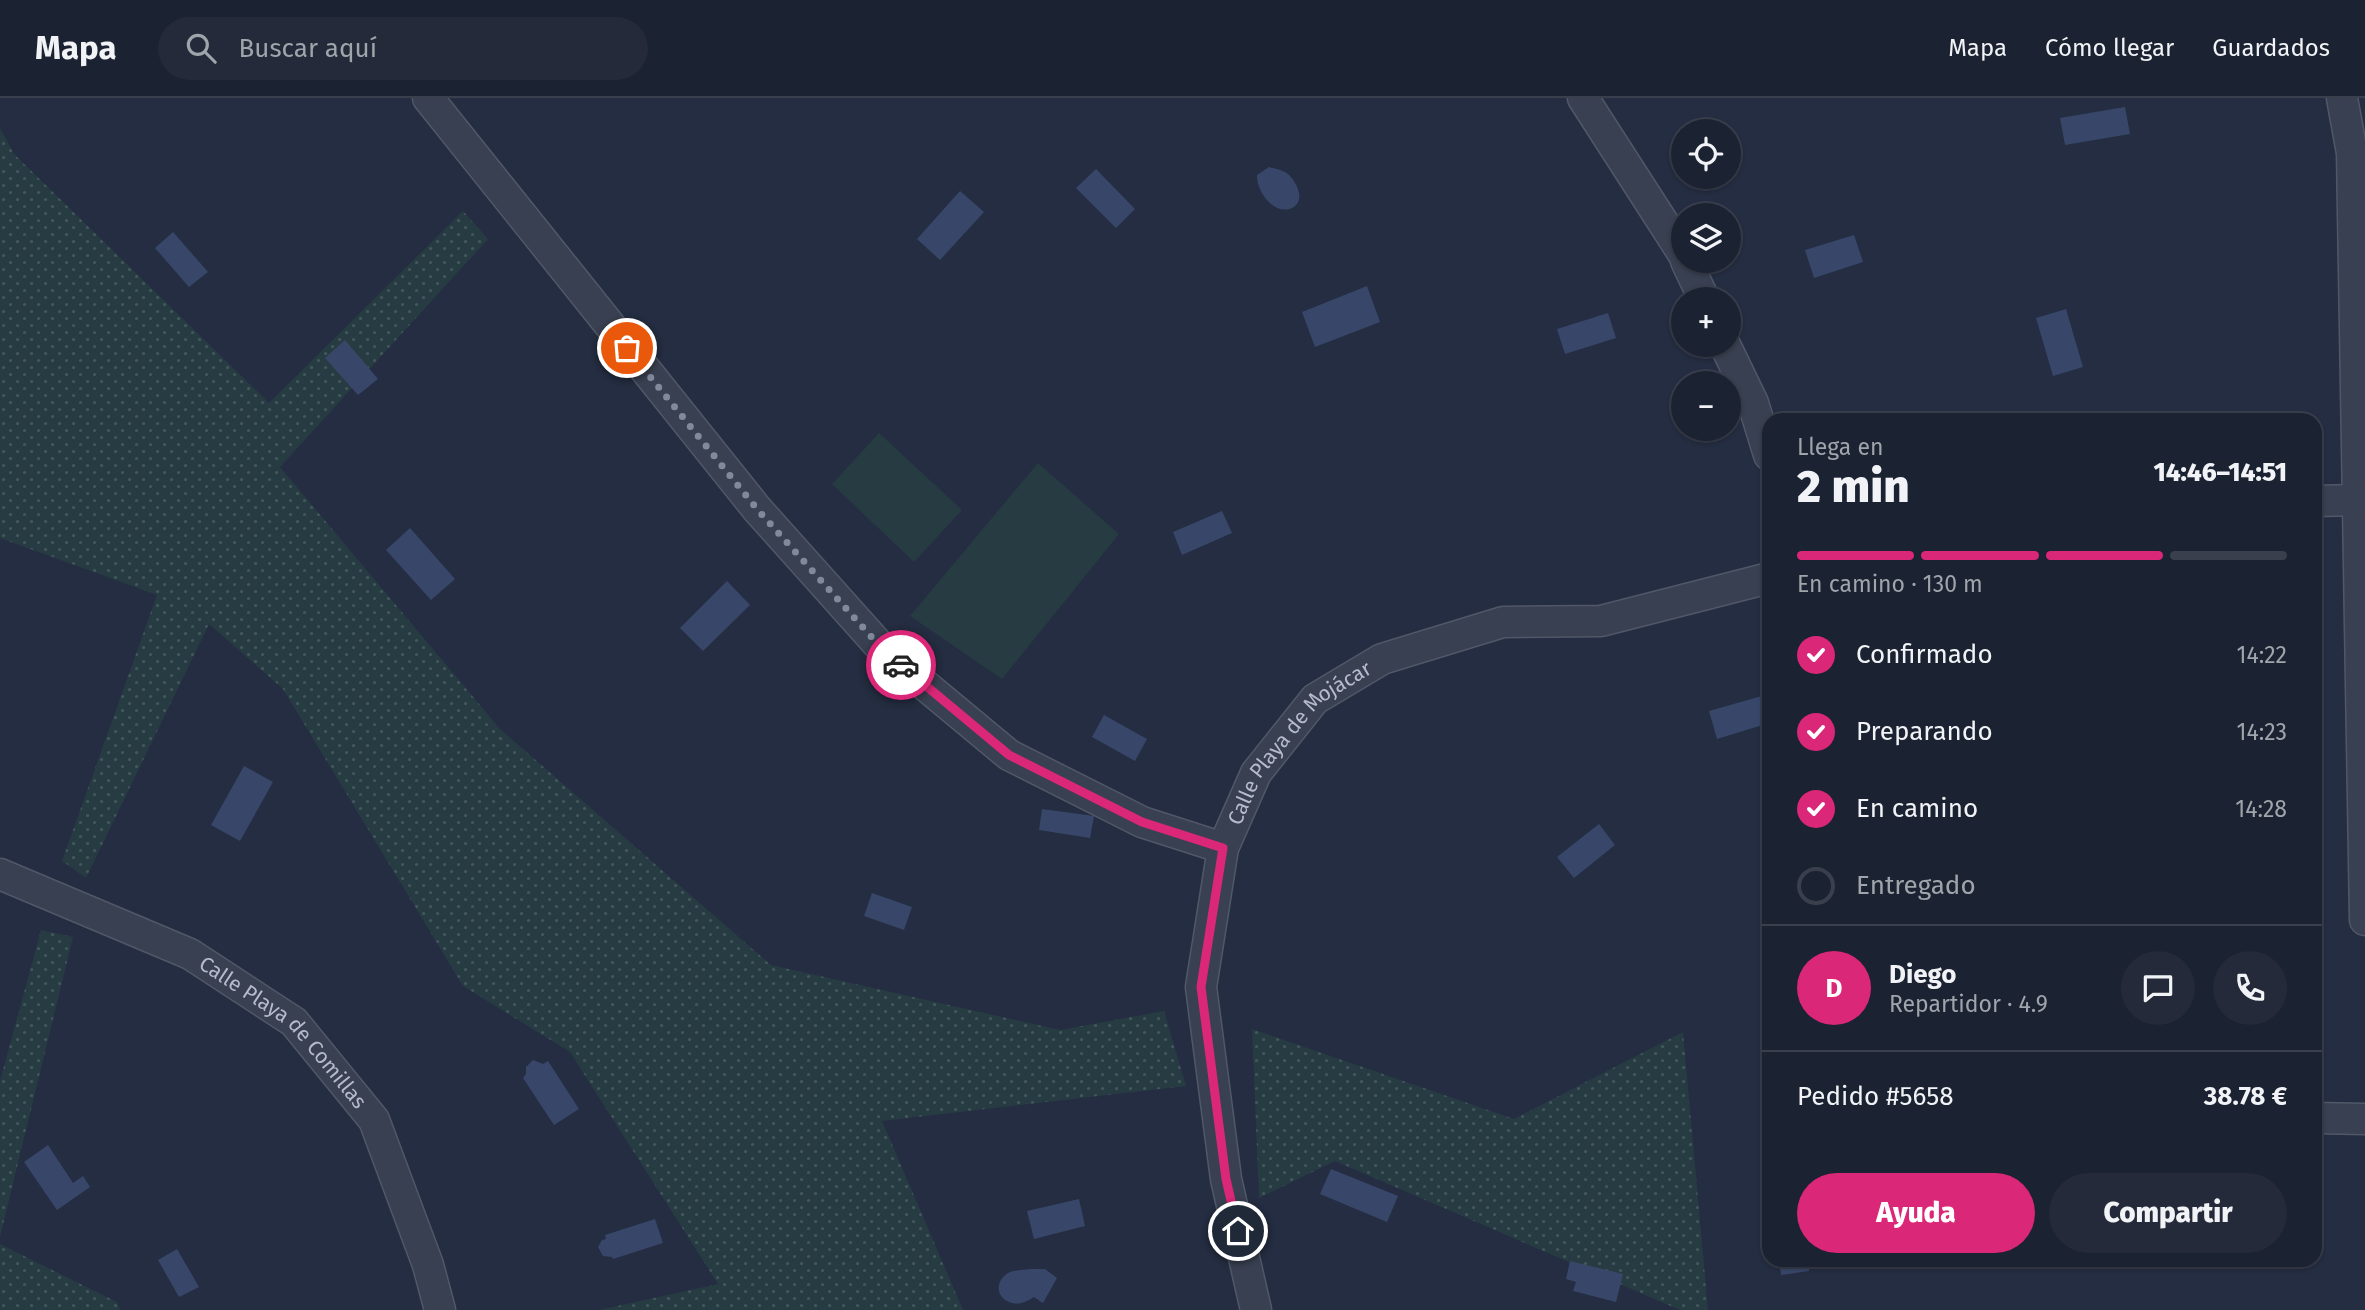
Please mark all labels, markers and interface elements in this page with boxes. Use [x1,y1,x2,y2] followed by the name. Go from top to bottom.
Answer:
[158,17,648,80] search box
[35,28,116,68] text: Mapa
[182,29,220,67] icon: search
[238,33,377,64] text: Buscar aquí
[1948,34,2007,62] text: Mapa
[2045,34,2174,62] text: Cómo llegar
[2212,34,2330,62] text: Guardados
[1671,119,1741,441] map controls
[1671,119,1741,189] button: locate
[1671,203,1741,273] button: layers
[1671,287,1741,357] button: +
[597,318,657,378] pin
[608,329,646,367] icon: bag
[1671,371,1741,441] button: −
[1797,433,1883,461] text: Llega en
[2153,457,2287,488] text: 14:46–14:51
[1797,459,1910,514] text: 2 min
[1797,570,1983,598] text: En camino · 130 m
[866,630,936,700] courier
[1797,636,1835,674] icon: check
[1856,639,1993,670] text: Confirmado
[2237,641,2287,669] text: 14:22
[882,646,920,684] icon: car
[1222,655,1376,829] street label: Calle Playa de Mojácar
[1797,713,1835,751] icon: check
[1856,716,1993,747] text: Preparando
[2237,718,2287,746] text: 14:23
[1797,790,1835,828] icon: check
[1856,793,1978,824] text: En camino
[2235,795,2287,823] text: 14:28
[1856,870,1976,901] text: Entregado
[194,951,372,1114] street label: Calle Playa de Comillas
[2121,951,2195,1025] button: chat
[2213,951,2287,1025] button: phone
[1889,959,1957,990] text: Diego
[1826,973,1842,1004] text: D
[1889,990,2048,1018] text: Repartidor · 4.9
[1797,1081,1954,1112] text: Pedido #5658
[2204,1081,2287,1112] text: 38.78 €
[1797,1173,2035,1253] button: Ayuda
[2049,1173,2287,1253] button: Compartir
[1208,1201,1268,1261] pin
[1219,1212,1257,1250] icon: home

